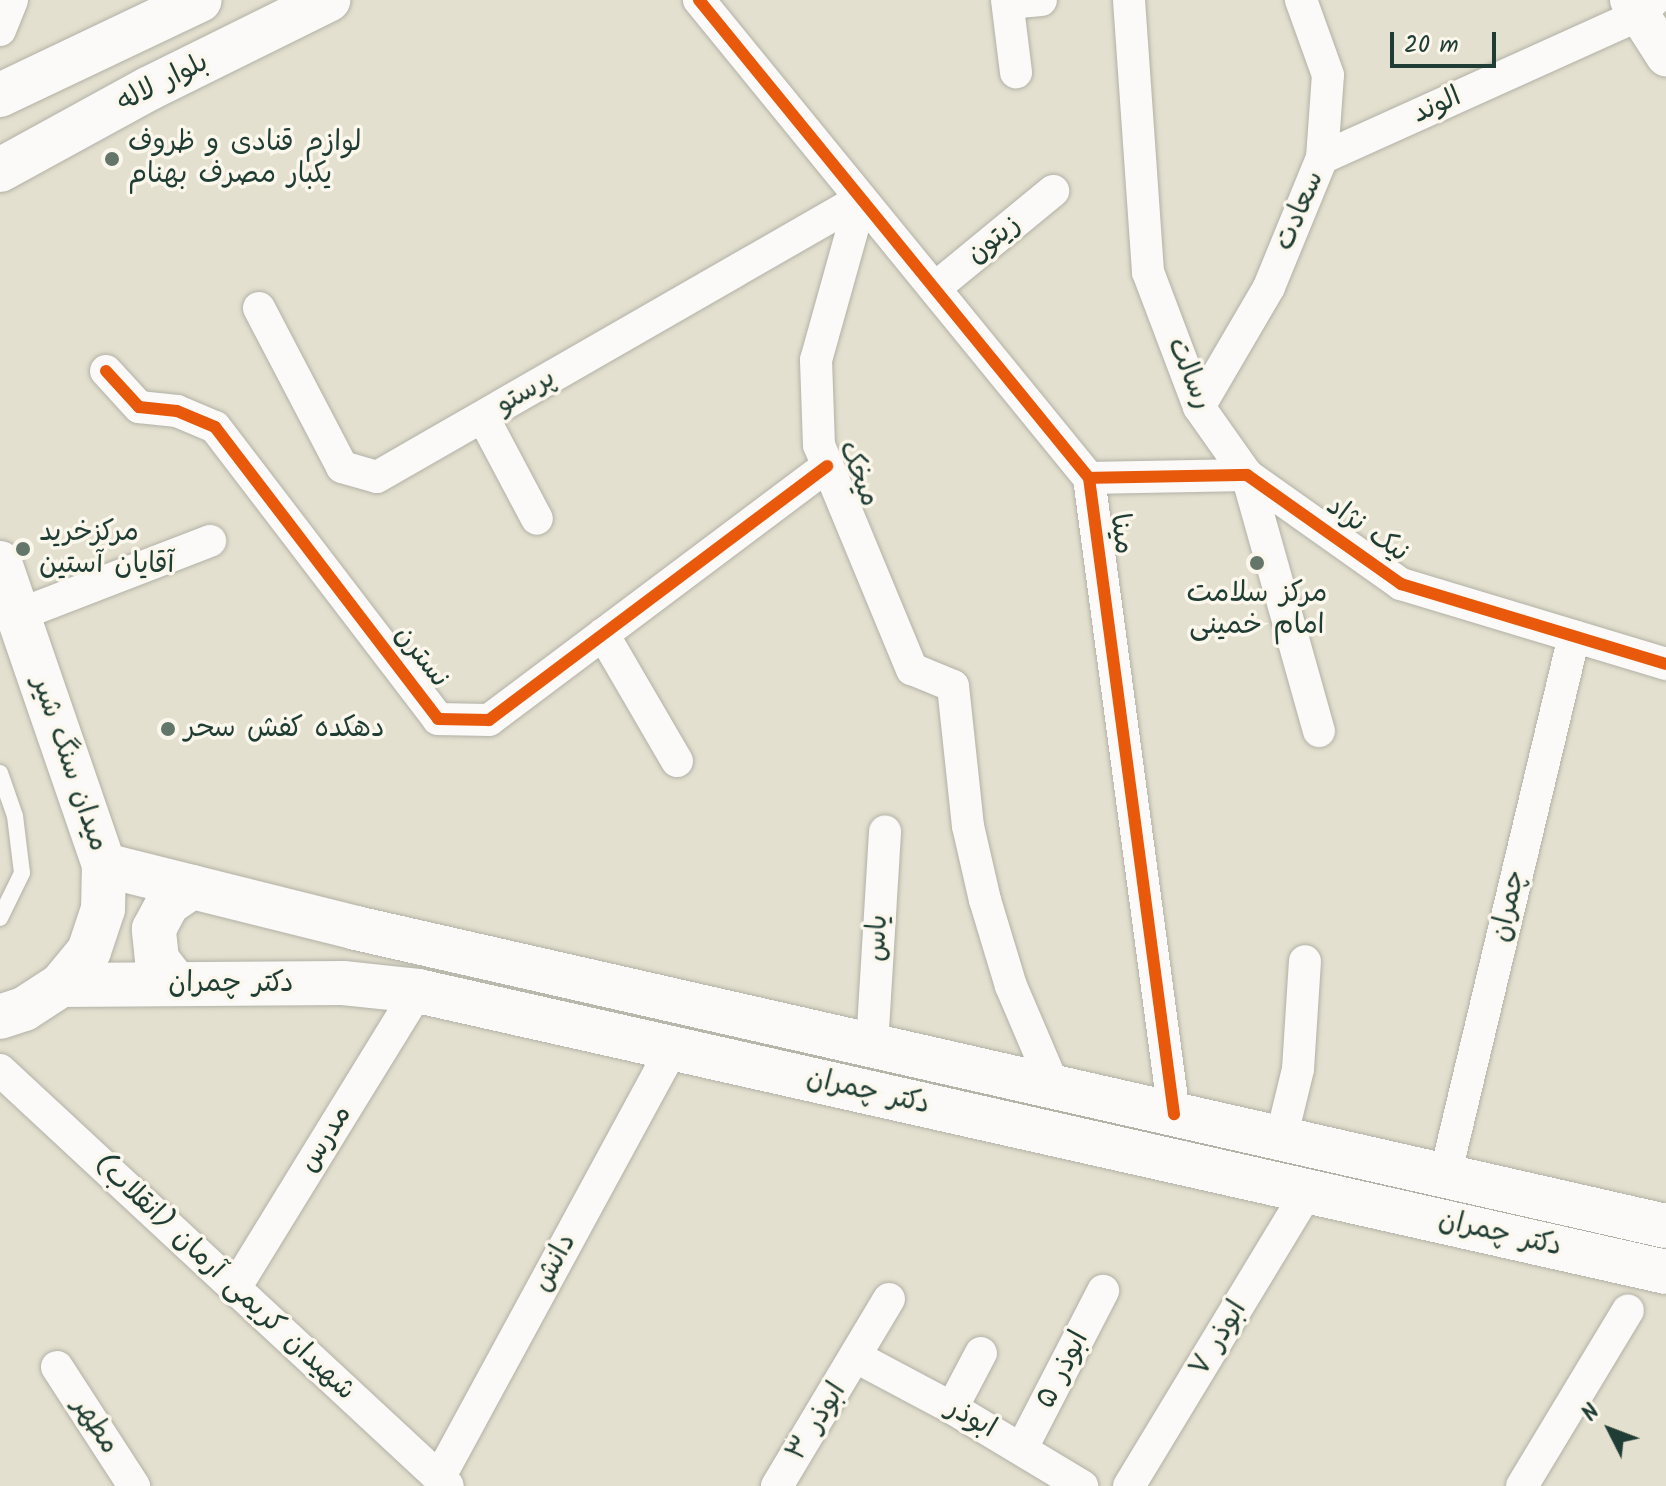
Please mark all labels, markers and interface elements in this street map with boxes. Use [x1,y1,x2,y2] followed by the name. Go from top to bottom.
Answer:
[1394,16,1500,66] scale bar
[1404,26,1459,65] text: 20 m
[112,46,214,120] street label: بلوار لاله
[1407,81,1467,131] street label: الوند
[128,126,362,192] place label: لوازم قنادی و ظروف یکبار مصرف بهنام
[103,150,121,168] marker: لوازم قنادی و ظروف یکبار مصرف بهنام
[1268,166,1332,256] street label: سعادت
[960,208,1028,272] street label: زیتون
[1159,333,1219,415] street label: رسالت
[490,362,562,422] street label: پرستو
[830,436,886,512] street label: میخک
[1319,490,1415,570] street label: نیک نژاد
[1102,511,1140,557] street label: مینا
[39,516,174,582] place label: مرکزخرید آقایان آستین
[14,540,32,558] marker: مرکزخرید آقایان آستین
[1246,552,1268,574] marker: مرکز سلامت امام خمینی
[1187,577,1327,643] place label: مرکز سلامت امام خمینی
[386,619,456,695] street label: نسترن
[23,672,115,856] street label: میدان سنگ شیر
[184,712,385,746] place label: دهکده کفش سحر
[159,720,177,738] marker: دهکده کفش سحر
[1484,867,1534,945] street label: چمران
[860,914,896,962] street label: یاس
[168,967,294,1001] street label: دکتر چمران
[803,1062,933,1122] street label: دکتر چمران
[292,1099,360,1179] street label: مدرس
[86,1148,362,1408] street label: شهیدان کریمی آرمان (انقلاب)
[1435,1204,1565,1264] street label: دکتر چمران
[526,1228,584,1298] street label: دانش
[1183,1295,1255,1383] street label: ابوذر ۷
[1029,1326,1097,1414] street label: ابوذر ۵
[780,1377,854,1467] street label: ابوذر ۳
[1570,1390,1650,1470] north arrow
[64,1391,126,1461] street label: مطهر
[940,1392,1002,1446] street label: ابوذر
[1574,1397,1609,1430] text: N

